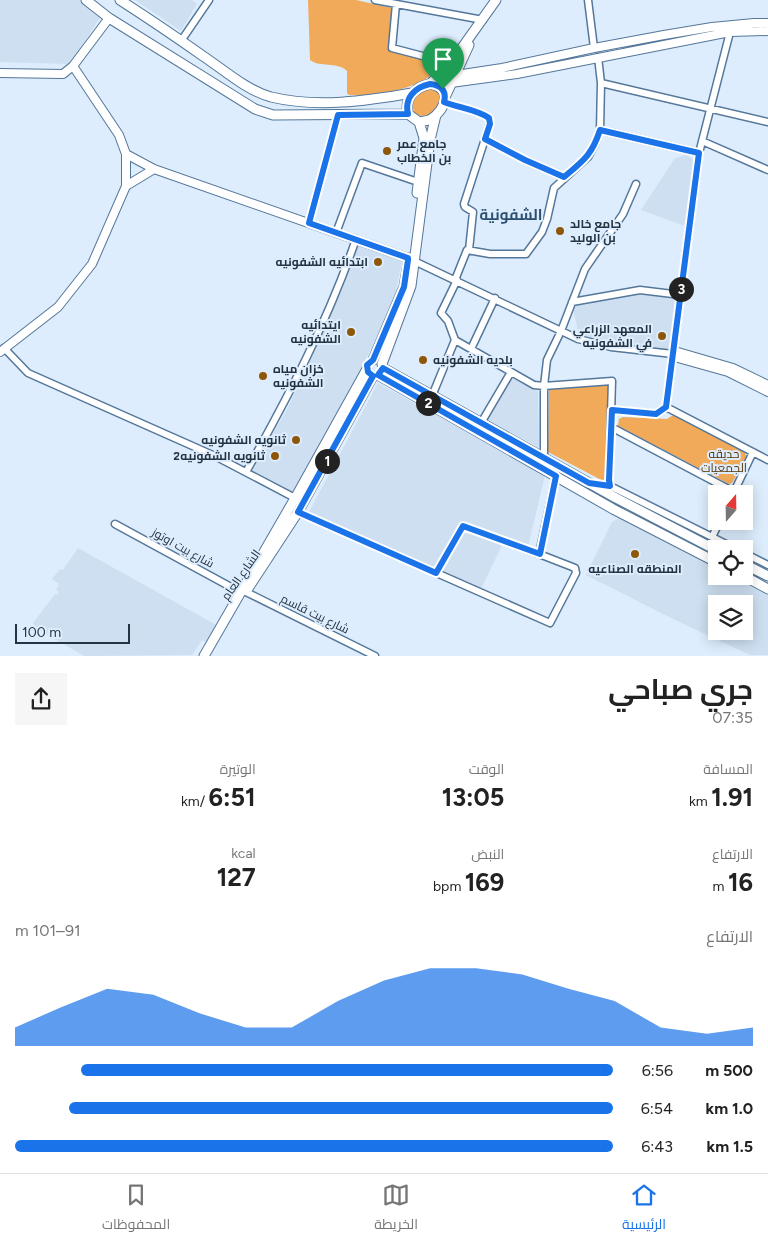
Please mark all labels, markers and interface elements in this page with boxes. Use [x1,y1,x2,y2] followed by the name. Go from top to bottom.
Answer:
[422,38,464,89] pin
[429,45,457,73] icon: arrive
[396,137,451,166] place label: جامع عمر بن الخطاب
[381,145,393,157] marker: جامع عمر بن الخطاب
[479,206,543,224] district label: الشفونية
[570,217,621,246] place label: جامع خالد بن الوليد
[554,225,566,237] marker: جامع خالد بن الوليد
[276,255,368,270] place label: ابتدائيه الشفونيه
[372,256,384,268] marker: ابتدائيه الشفونيه
[668,276,694,302] pin: 3
[678,281,685,298] text: 3
[291,318,341,347] place label: ايتدائيه الشفونيه
[573,322,652,353] place label: المعهد الزراعي في الشفونيه
[345,326,357,338] marker: ايتدائيه الشفونيه
[656,330,668,342] marker: المعهد الزراعي في الشفونيه
[433,353,513,368] place label: بلديه الشفونيه
[417,354,429,366] marker: بلديه الشفونيه
[273,362,324,391] place label: خزان مياه الشفونيه
[257,370,269,382] marker: خزان مياه الشفونيه
[416,390,440,416] pin: 2
[424,395,433,412] text: 2
[201,433,287,448] place label: ثانويه الشفونيه
[290,434,302,446] marker: ثانويه الشفونيه
[701,447,747,475] park label: حديقه الجمعيات
[314,448,340,474] pin: 1
[173,449,266,464] place label: ثانويه الشفونيه2
[269,450,281,462] marker: ثانويه الشفونيه2
[325,453,330,470] text: 1
[708,485,752,530] north arrow
[708,485,753,640] map controls
[148,525,217,572] street label: شارع بيت اوتوز
[708,540,753,585] button: locate
[219,547,264,603] street label: الشارع العام
[629,548,641,560] marker: المنطقه الصناعيه
[588,562,682,576] place label: المنطقه الصناعيه
[278,591,352,638] street label: شارع بيت قاسم
[708,595,753,640] button: layers
[15,620,130,644] scale bar
[22,624,61,641] text: 100 m
[608,672,753,706] text: جري صباحي
[15,673,67,725] button: share
[712,708,753,727] text: 07:35
[220,761,256,778] text: الوتيرة
[469,761,504,778] text: الوقت
[703,761,753,778] text: المسافة
[209,782,256,812] text: 6:51
[442,782,504,812] text: 13:05
[711,782,753,812] text: 1.91
[181,793,209,810] text: /km
[689,793,711,810] text: km
[231,845,256,862] text: kcal
[471,846,504,863] text: النبض
[712,846,753,863] text: الارتفاع
[217,862,256,892] text: 127
[465,867,504,897] text: 169
[728,867,753,897] text: 16
[433,878,465,895] text: bpm
[713,878,728,895] text: m
[15,921,81,940] text: 91–101 m
[706,927,753,946] text: الارتفاع
[642,1061,673,1080] text: 6:56
[705,1061,753,1080] text: 500 m
[641,1099,673,1118] text: 6:54
[706,1099,753,1118] text: 1.0 km
[641,1137,673,1156] text: 6:43
[707,1137,753,1156] text: 1.5 km
[102,1181,170,1237] tab: المحفوظات
[374,1181,418,1237] tab: الخريطة
[622,1181,666,1237] tab: الرئيسية

